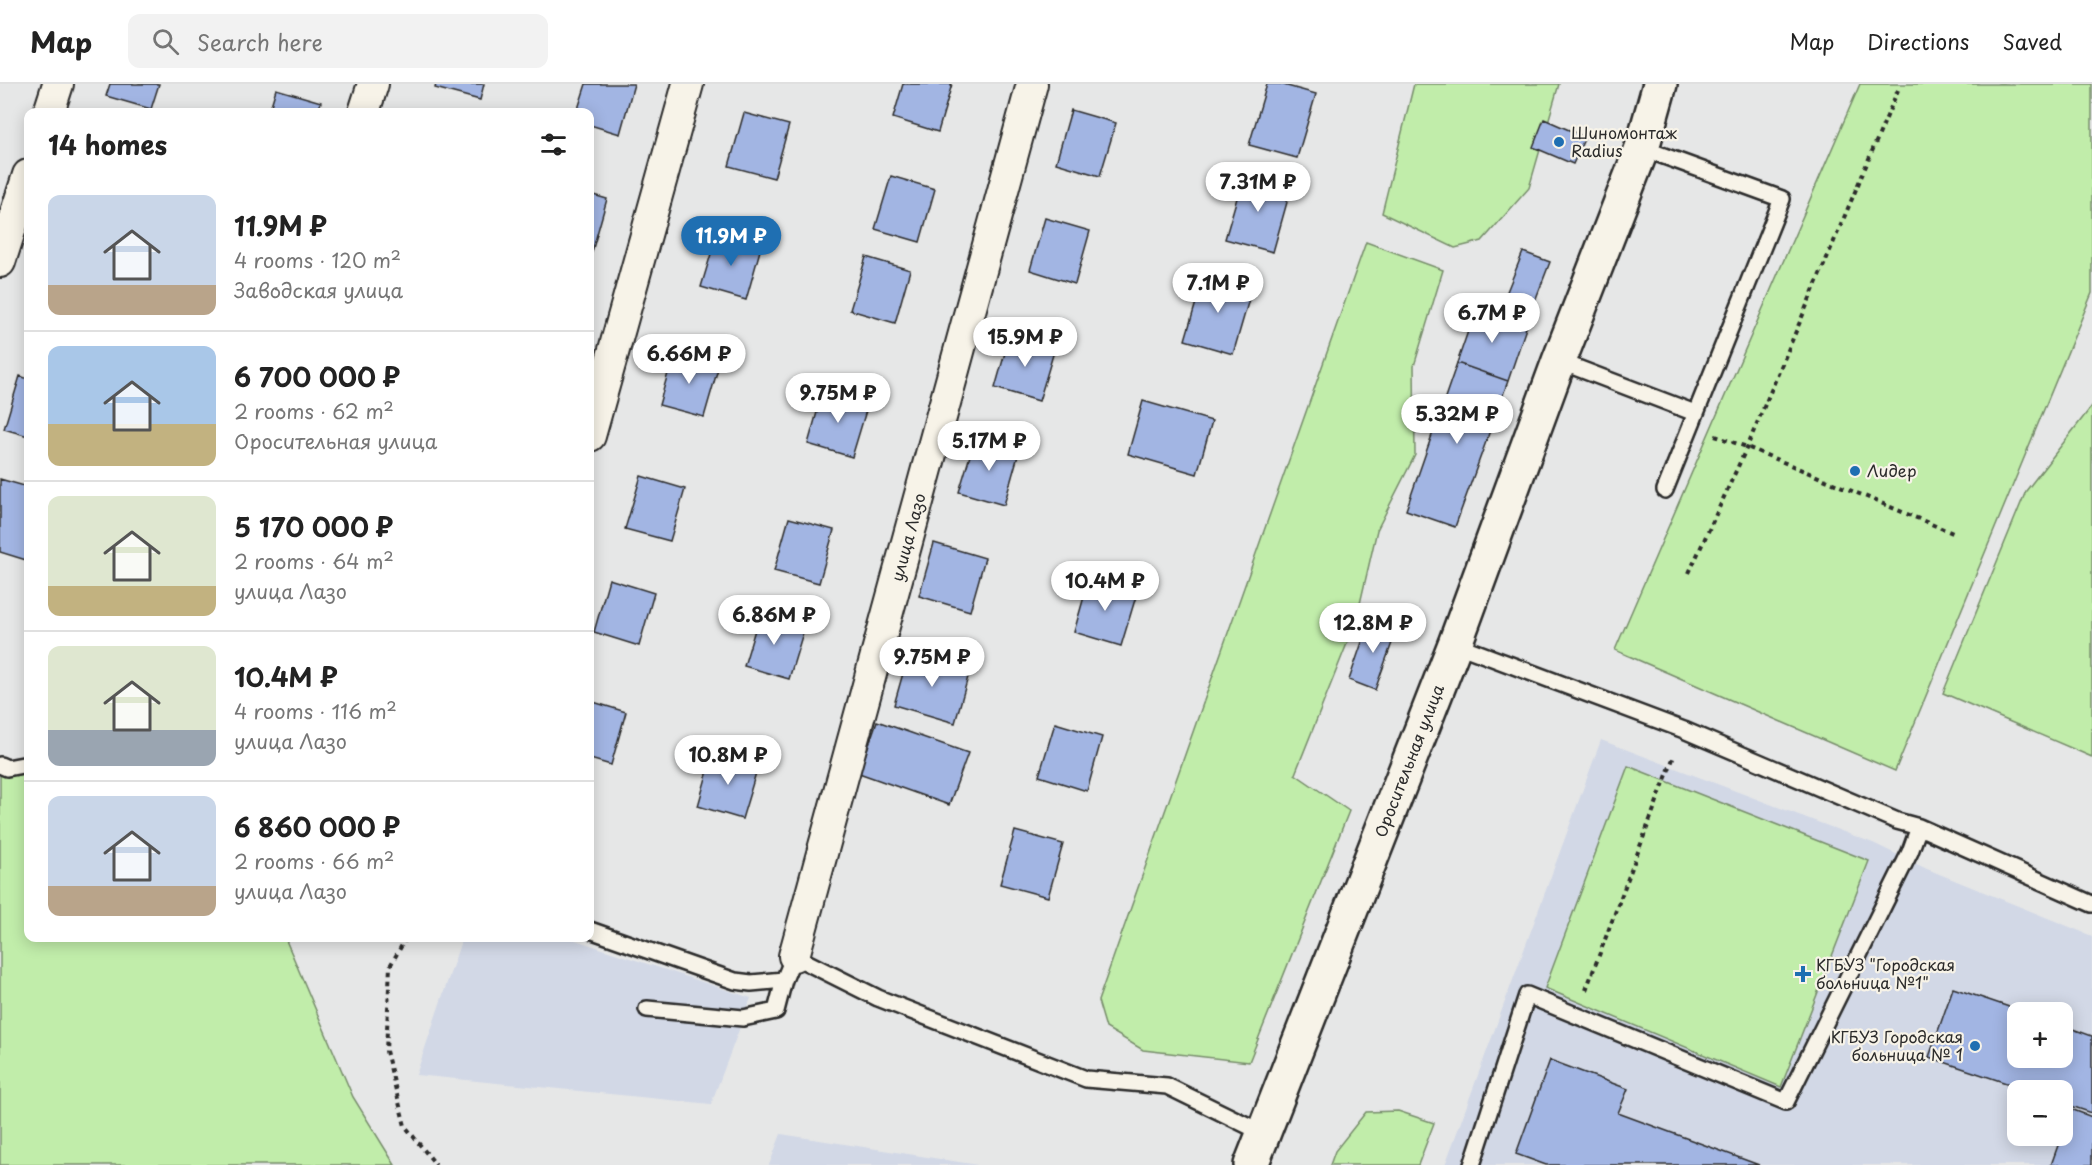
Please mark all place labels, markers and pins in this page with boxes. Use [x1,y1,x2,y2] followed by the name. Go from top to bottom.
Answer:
[1571,120,1677,162] place label: Шиномонтаж Radius
[1552,135,1566,149] marker: Шиномонтаж Radius
[1203,162,1313,213] pin: 7.31M ₽
[676,216,786,267] pin: 11.9M ₽
[1169,263,1267,314] pin: 7.1M ₽
[1443,293,1541,344] pin: 6.7M ₽
[970,317,1080,368] pin: 15.9M ₽
[634,334,744,385] pin: 6.66M ₽
[783,373,893,424] pin: 9.75M ₽
[1402,394,1512,445] pin: 5.32M ₽
[934,421,1044,472] pin: 5.17M ₽
[1867,458,1917,482] place label: Лидер
[1848,464,1862,478] marker: Лидер
[1050,561,1160,612] pin: 10.4M ₽
[719,595,829,646] pin: 6.86M ₽
[1318,603,1428,654] pin: 12.8M ₽
[877,637,987,688] pin: 9.75M ₽
[673,735,783,786] pin: 10.8M ₽
[1816,952,1955,994] place label: КГБУЗ "Городская больница №1"
[1794,965,1812,983] marker: КГБУЗ "Городская больница №1"
[1831,1024,1963,1066] place label: КГБУЗ Городская больница № 1
[1968,1039,1982,1053] marker: КГБУЗ Городская больница № 1

